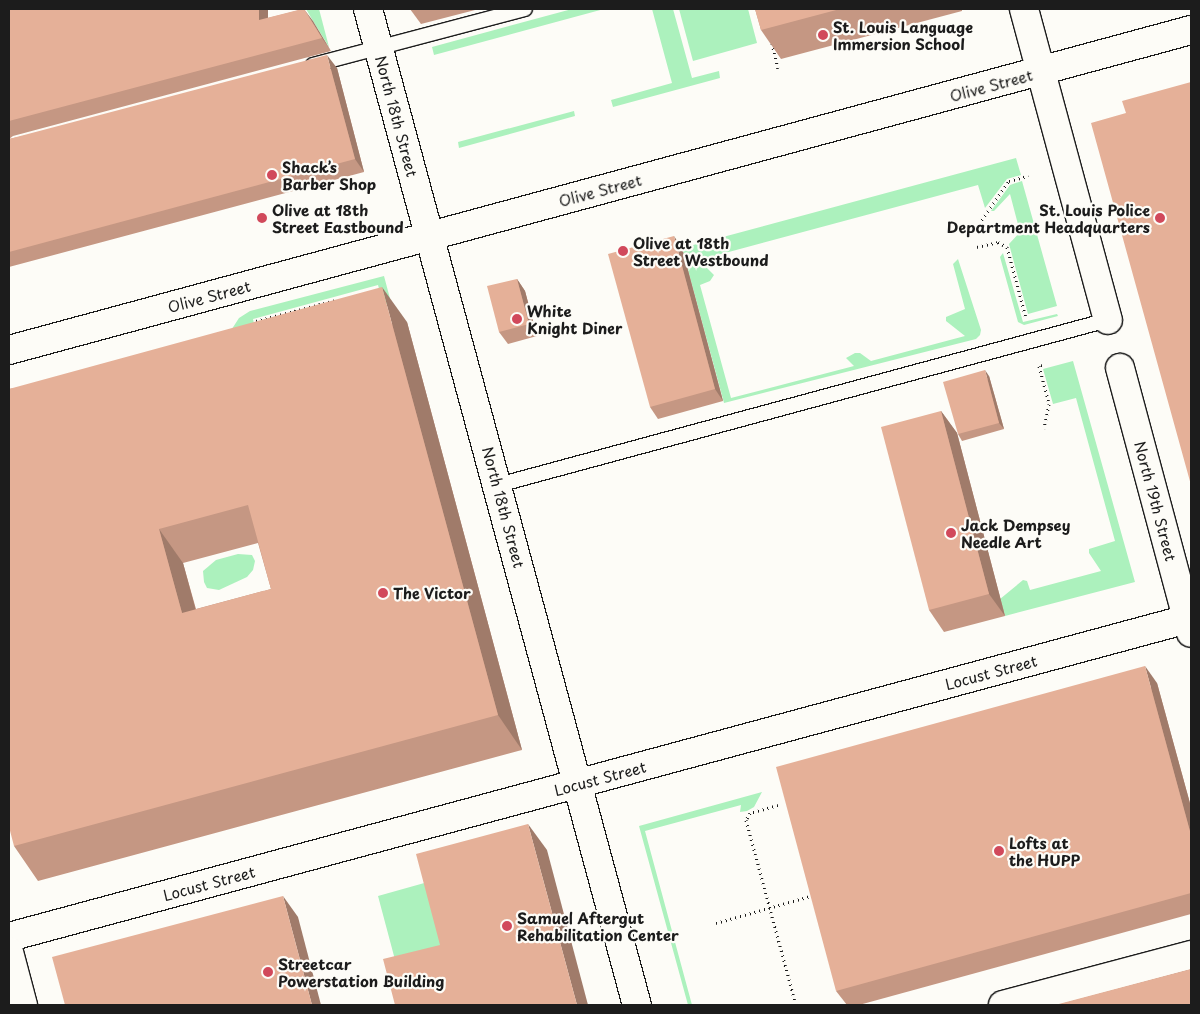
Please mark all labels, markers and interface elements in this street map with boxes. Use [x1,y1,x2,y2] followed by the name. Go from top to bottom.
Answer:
[833,17,975,52] place label: St. Louis Language Immersion School
[817,29,829,41] marker: St. Louis Language Immersion School
[372,52,422,180] street label: North 18th Street
[947,65,1035,105] street label: Olive Street
[282,157,378,192] place label: Shack’s Barber Shop
[266,169,278,181] marker: Shack’s Barber Shop
[556,170,644,210] street label: Olive Street
[272,200,405,235] place label: Olive at 18th Street Eastbound
[947,200,1150,235] place label: St. Louis Police Department Headquarters
[256,212,268,224] marker: Olive at 18th Street Eastbound
[1154,212,1166,224] marker: St. Louis Police Department Headquarters
[633,233,769,268] place label: Olive at 18th Street Westbound
[617,245,629,257] marker: Olive at 18th Street Westbound
[165,276,253,316] street label: Olive Street
[527,301,624,336] place label: White Knight Diner
[511,313,523,325] marker: White Knight Diner
[1131,438,1181,564] street label: North 19th Street
[479,443,529,571] street label: North 18th Street
[961,515,1070,550] place label: Jack Dempsey Needle Art
[945,527,957,539] marker: Jack Dempsey Needle Art
[393,584,472,602] place label: The Victor
[377,587,389,599] marker: The Victor
[943,651,1039,693] street label: Locust Street
[552,757,648,799] street label: Locust Street
[1009,833,1081,868] place label: Lofts at the HUPP
[993,845,1005,857] marker: Lofts at the HUPP
[161,862,257,904] street label: Locust Street
[517,908,679,943] place label: Samuel Aftergut Rehabilitation Center
[501,920,513,932] marker: Samuel Aftergut Rehabilitation Center
[278,954,445,989] place label: Streetcar Powerstation Building
[262,966,274,978] marker: Streetcar Powerstation Building

